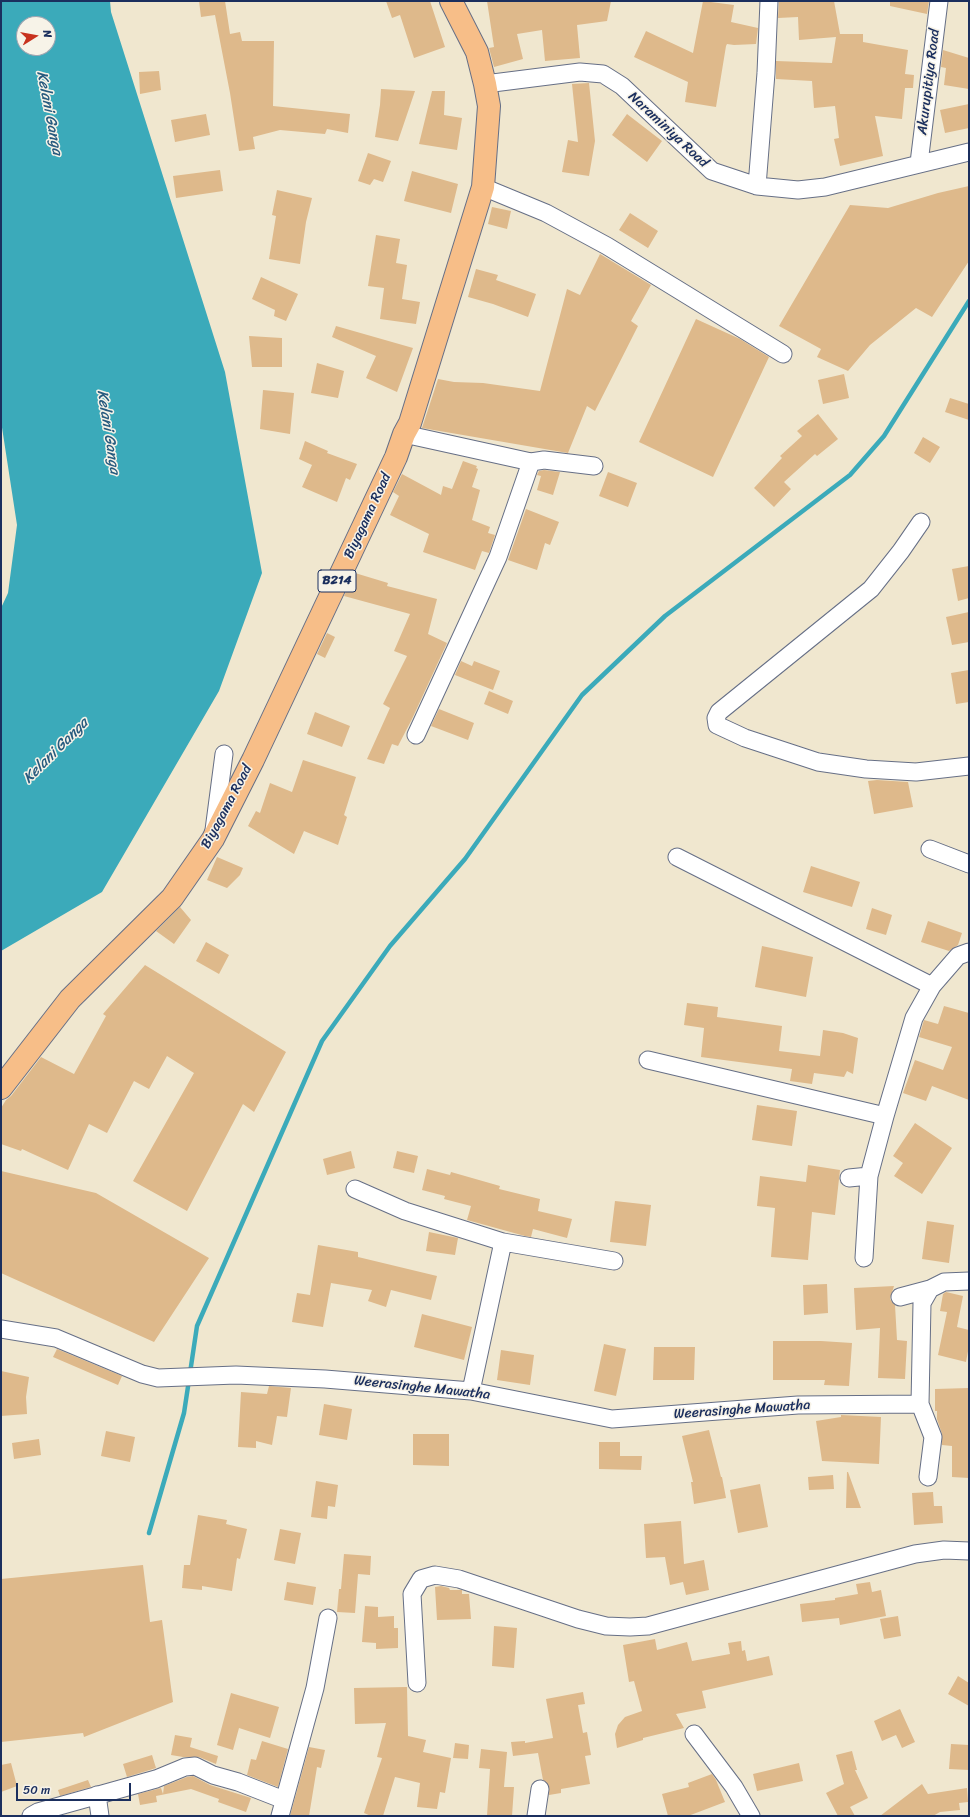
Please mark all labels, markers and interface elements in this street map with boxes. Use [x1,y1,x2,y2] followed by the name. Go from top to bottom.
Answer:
[16,16,56,56] north arrow
[37,28,57,39] text: N
[914,28,944,136] street label: Akurupitiya Road
[32,70,66,156] water label: Kelani Ganga
[624,89,712,171] street label: Naraminiya Road
[92,389,124,475] water label: Kelani Ganga
[341,471,395,561] street label: Biyagama Road
[318,570,356,592] road number: B214
[20,715,92,787] water label: Kelani Ganga
[198,762,256,852] street label: Biyagama Road
[353,1372,491,1404] street label: Weerasinghe Mawatha
[673,1397,811,1423] street label: Weerasinghe Mawatha
[18,1775,133,1801] scale bar
[23,1779,50,1801] text: 50 m

